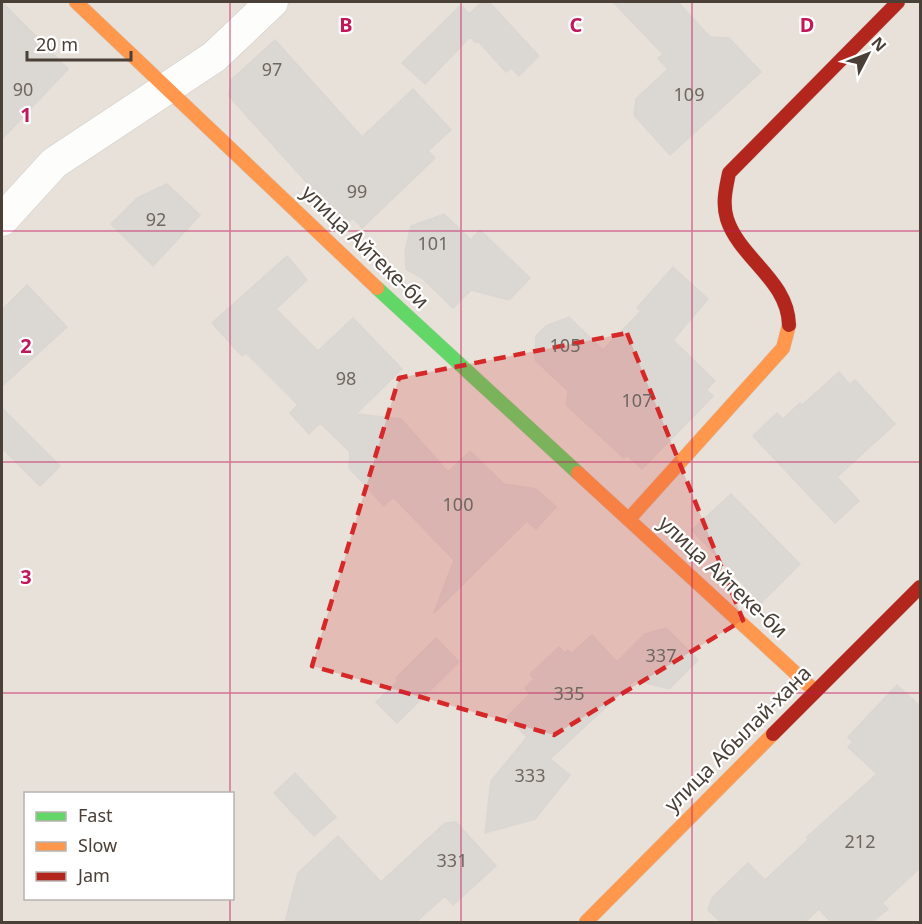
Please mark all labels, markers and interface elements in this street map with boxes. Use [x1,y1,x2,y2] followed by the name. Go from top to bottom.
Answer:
[339,11,353,38] text: B
[570,11,583,38] text: C
[800,11,814,38] text: D
[27,24,130,62] scale bar
[838,24,898,84] north arrow
[36,32,78,56] text: 20 m
[867,32,892,56] text: N
[262,57,282,81] house number: 97
[13,77,33,101] house number: 90
[674,82,704,106] house number: 109
[20,101,32,128] text: 1
[296,178,436,314] street label: улица Айтеке-би
[347,179,367,203] house number: 99
[146,207,166,231] house number: 92
[418,231,448,255] house number: 101
[20,332,32,359] text: 2
[550,333,580,357] house number: 105
[336,366,356,390] house number: 98
[622,388,652,412] house number: 107
[443,492,473,516] house number: 100
[653,509,794,644] street label: улица Айтеке-би
[20,563,32,590] text: 3
[646,643,676,667] house number: 337
[658,659,817,818] street label: улица Абылай-хана
[554,681,584,705] house number: 335
[515,763,545,787] house number: 333
[24,792,234,900] legend
[78,803,113,827] text: Fast
[845,829,875,853] house number: 212
[78,833,117,857] text: Slow
[437,848,467,872] house number: 331
[76,863,110,887] text: Jam

